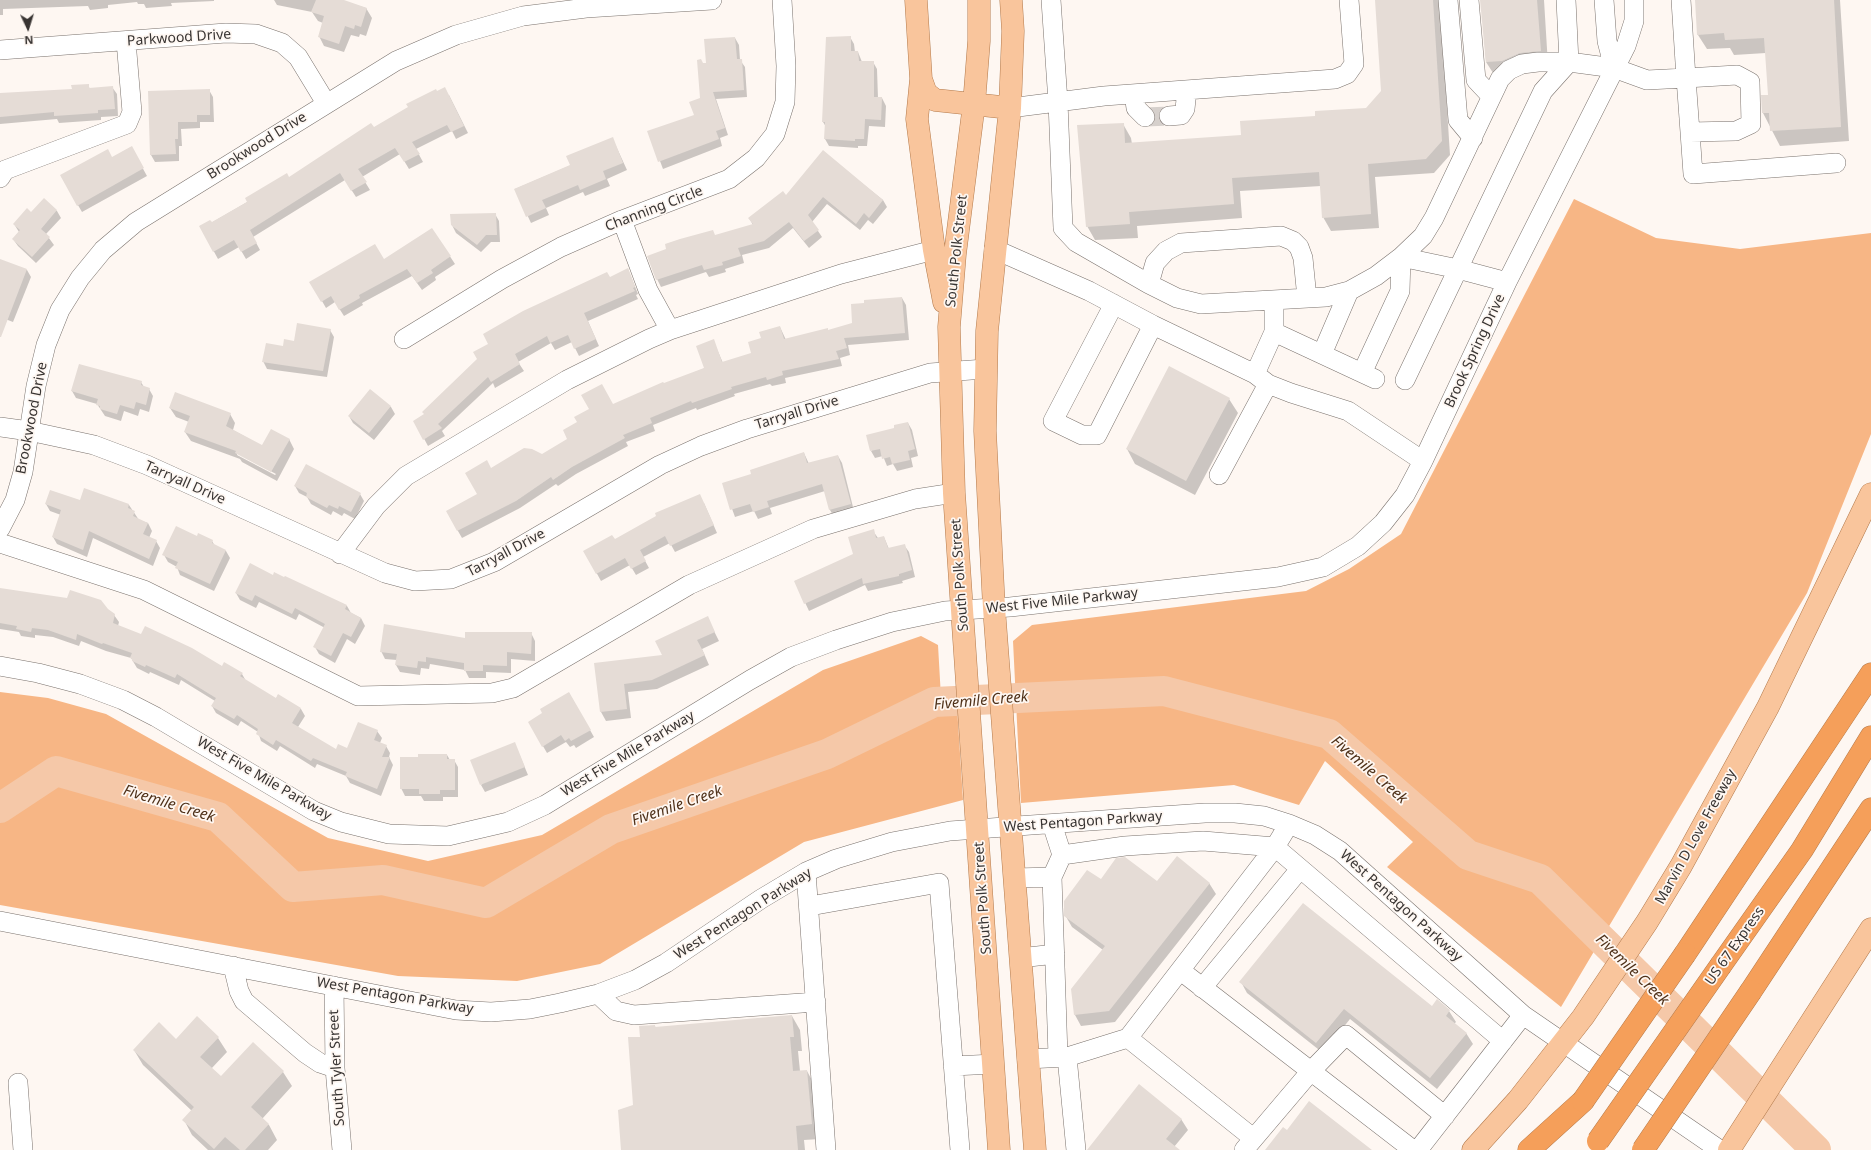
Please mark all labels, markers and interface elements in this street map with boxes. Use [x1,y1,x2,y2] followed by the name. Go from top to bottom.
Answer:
[8,8,48,48] north arrow
[126,26,232,50] street label: Parkwood Drive
[24,33,34,48] text: N
[204,109,310,183] street label: Brookwood Drive
[603,183,705,235] street label: Channing Circle
[943,194,971,308] street label: South Polk Street
[1441,291,1509,411] street label: Brook Spring Drive
[13,361,51,475] street label: Brookwood Drive
[753,392,841,434] street label: Tarryall Drive
[142,458,228,508] street label: Tarryall Drive
[948,518,972,632] street label: South Polk Street
[464,525,548,581] street label: Tarryall Drive
[985,585,1139,617] street label: West Five Mile Parkway
[933,688,1029,714] water label: Fivemile Creek
[558,708,698,800] street label: West Five Mile Parkway
[1327,732,1411,808] water label: Fivemile Creek
[194,734,334,824] street label: West Five Mile Parkway
[1652,767,1740,907] street label: Marvin D Love Freeway
[121,782,217,826] water label: Fivemile Creek
[629,782,725,830] water label: Fivemile Creek
[1003,808,1163,836] street label: West Pentagon Parkway
[971,841,995,955] street label: South Polk Street
[1336,847,1466,965] street label: West Pentagon Parkway
[671,865,815,963] street label: West Pentagon Parkway
[1702,904,1768,988] street label: US 67 Express
[1592,931,1672,1009] water label: Fivemile Creek
[315,974,475,1018] street label: West Pentagon Parkway
[326,1009,348,1127] street label: South Tyler Street

